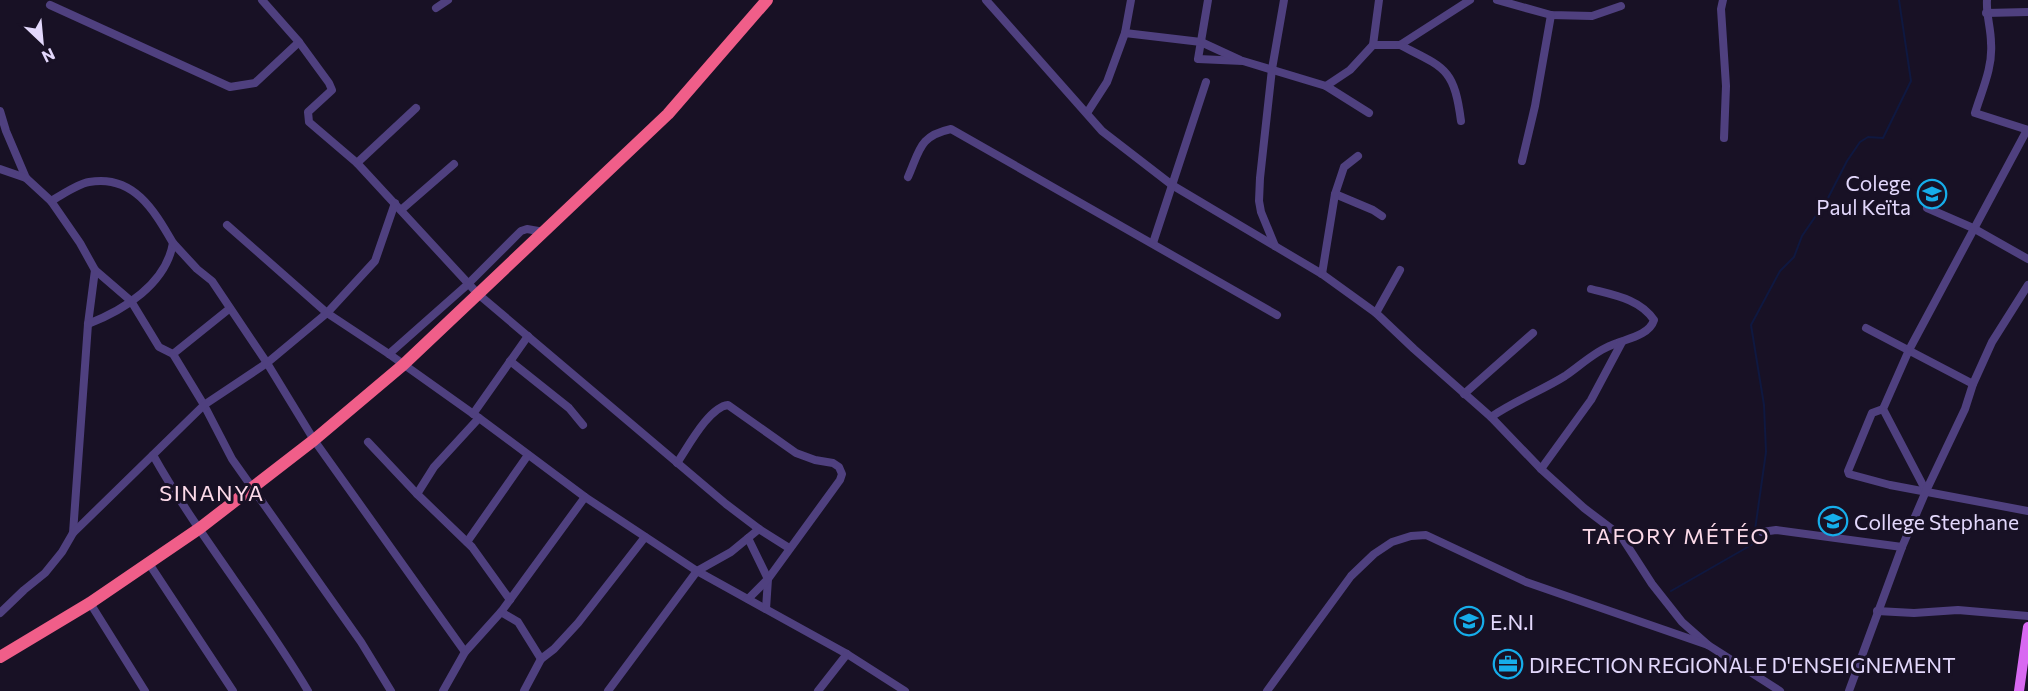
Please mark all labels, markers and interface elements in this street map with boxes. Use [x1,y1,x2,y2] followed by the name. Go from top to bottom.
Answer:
[12,12,72,72] north arrow
[39,45,58,67] text: N
[1816,170,1911,219] place label: Colege Paul Keïta
[1916,178,1948,210] school or university icon: Colege Paul Keïta
[159,479,265,506] district label: SINANYA
[1817,505,1849,537] school or university icon: College Stephane
[1854,509,2019,534] place label: College Stephane
[1582,522,1770,549] district label: TAFORY MÉTÉO
[1453,605,1485,637] school or university icon: E.N.I
[1490,609,1534,634] place label: E.N.I
[1492,648,1524,680] office icon: DIRECTION REGIONALE D'ENSEIGNEMENT
[1529,652,1956,677] place label: DIRECTION REGIONALE D'ENSEIGNEMENT

